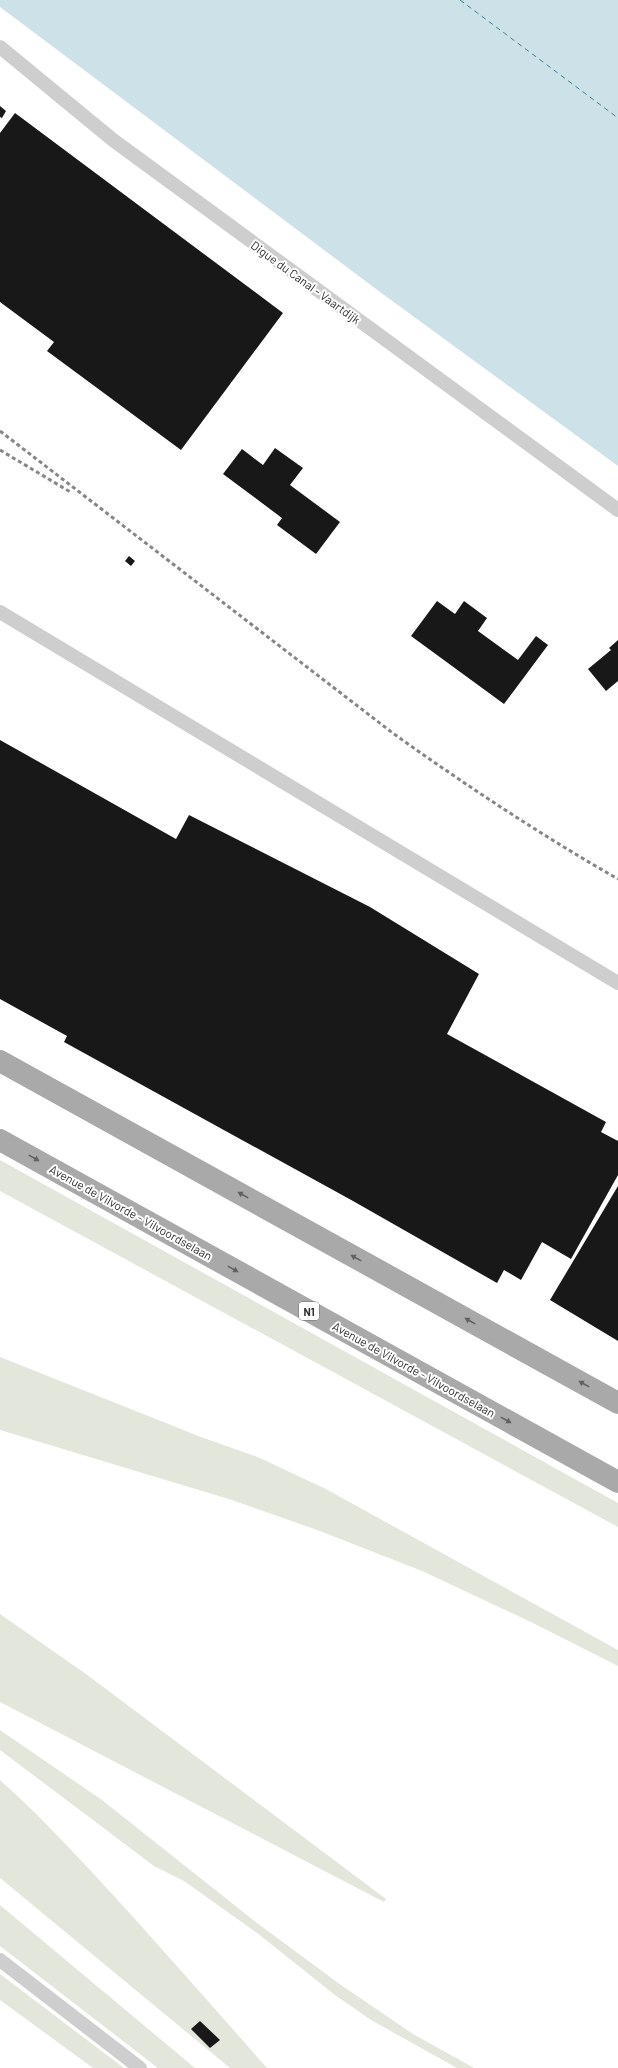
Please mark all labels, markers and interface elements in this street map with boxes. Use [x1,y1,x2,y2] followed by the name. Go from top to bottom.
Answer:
[249,238,363,326] street label: Digue du Canal - Vaartdijk
[28,1155,40,1162] one-way arrow
[47,1161,215,1263] street label: Avenue de Vilvorde - Vilvoordselaan
[237,1192,249,1198] one-way arrow
[351,1255,362,1261] one-way arrow
[228,1266,239,1272] one-way arrow
[299,1302,319,1320] road number: N1
[330,1318,498,1420] street label: Avenue de Vilvorde - Vilvoordselaan
[464,1318,476,1324] one-way arrow
[578,1381,590,1387] one-way arrow
[500,1417,512,1424] one-way arrow

